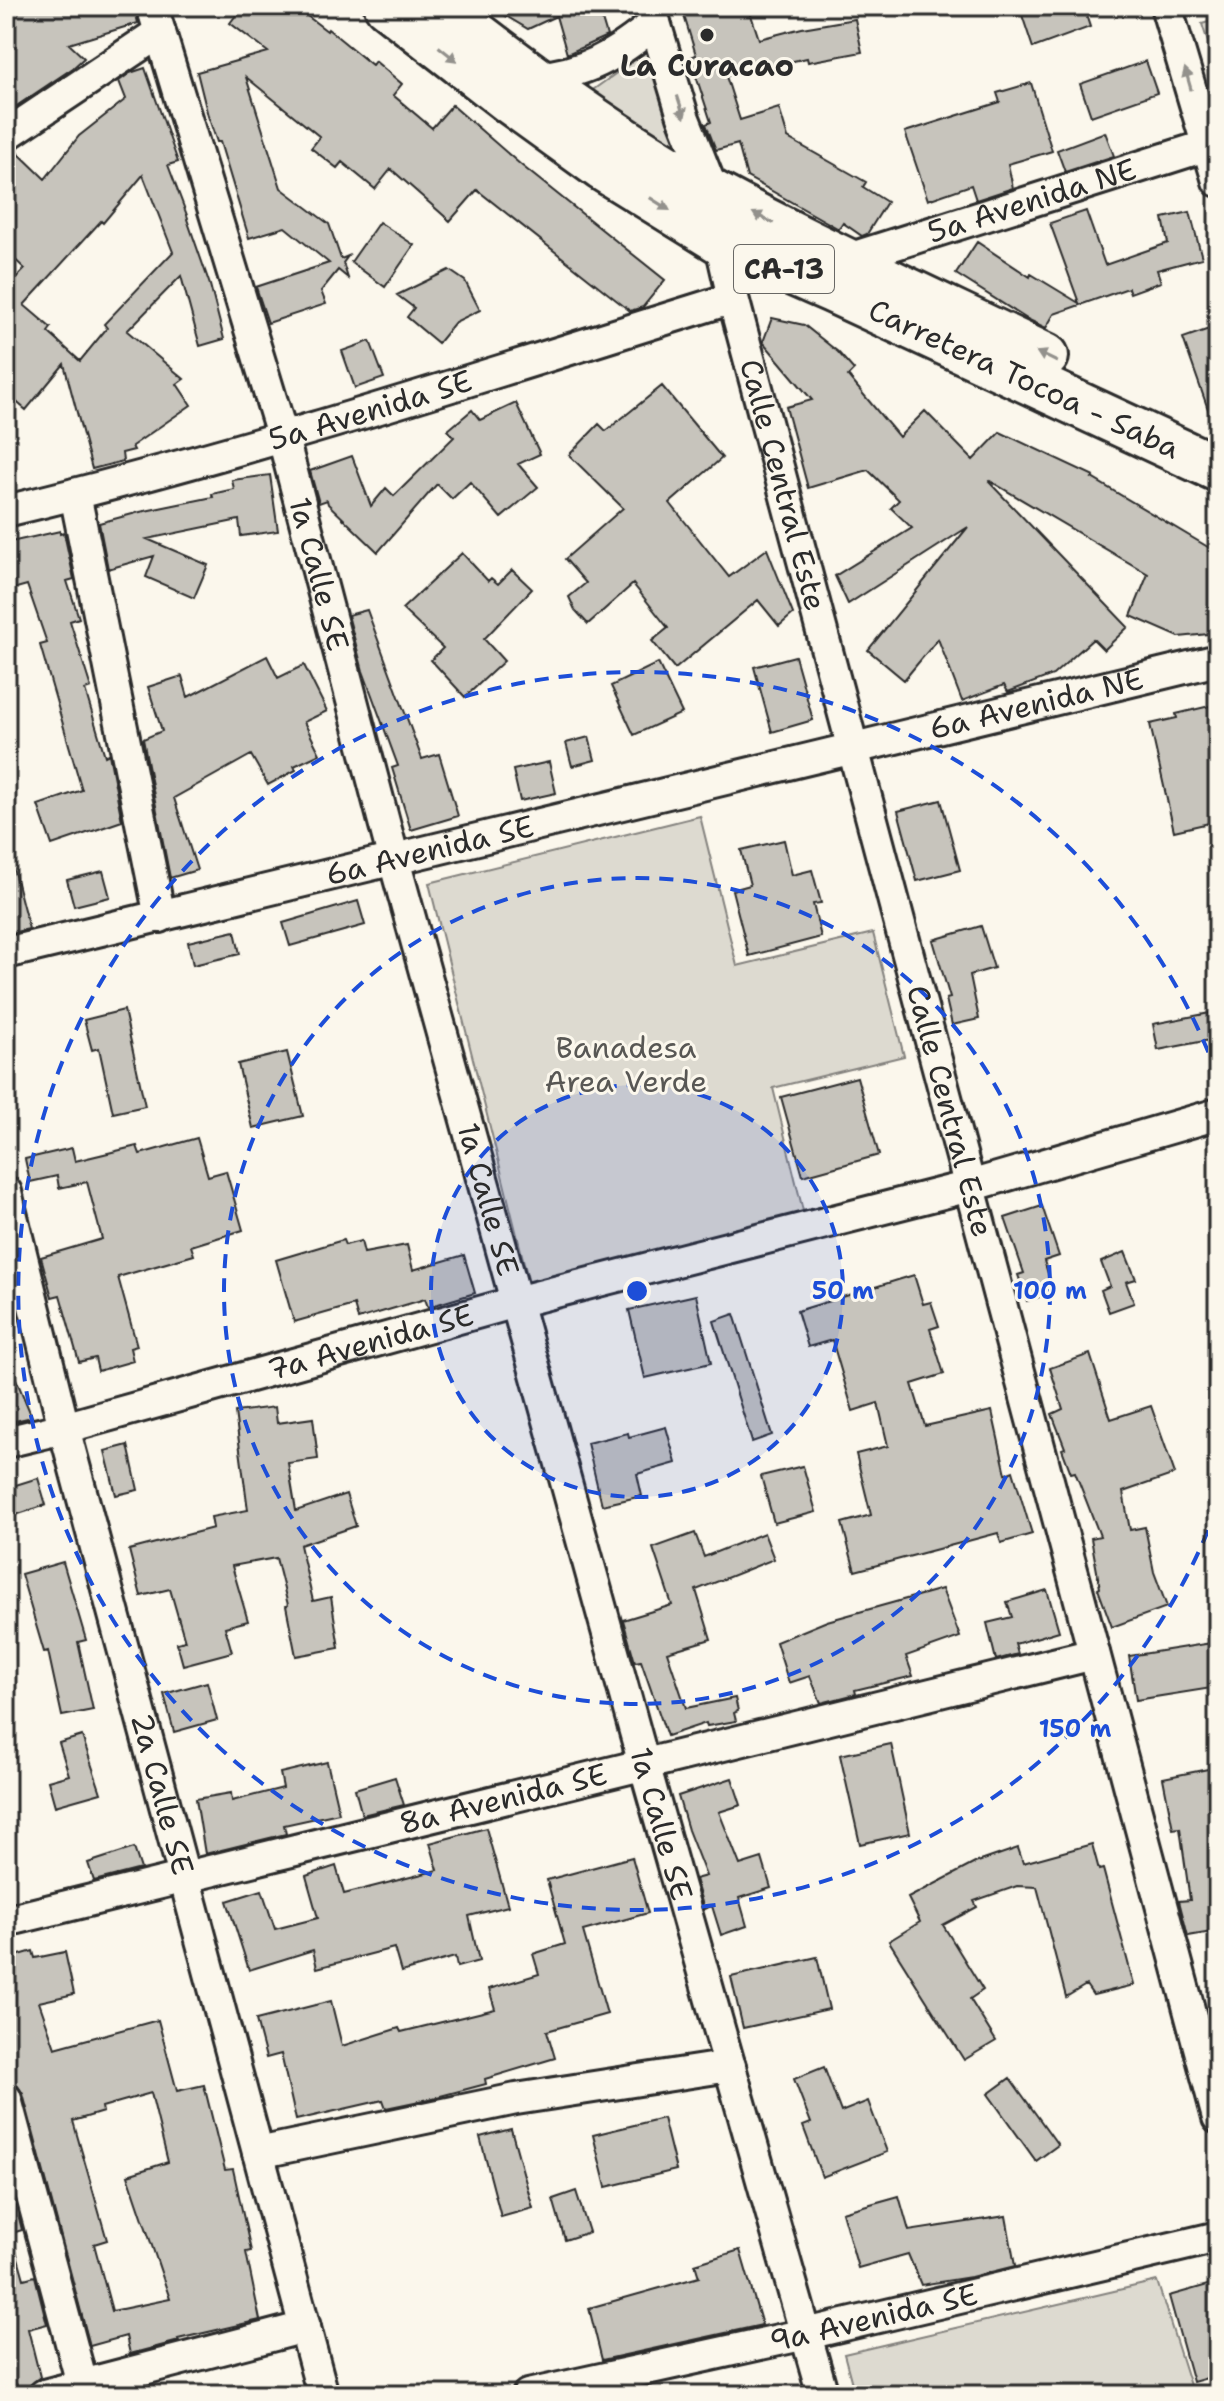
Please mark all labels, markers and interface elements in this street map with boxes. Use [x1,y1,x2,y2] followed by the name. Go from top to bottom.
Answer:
[698,26,716,44] marker: La Curacao
[438,45,458,61] one-way arrow
[620,45,794,86] place label: La Curacao
[1181,67,1194,91] one-way arrow
[675,96,688,120] one-way arrow
[922,148,1141,253] street label: 5a Avenida NE
[649,197,671,211] one-way arrow
[751,211,774,225] one-way arrow
[734,245,834,293] road number: CA-13
[862,289,1187,469] street label: Carretera Tocoa - Saba
[1035,350,1058,363] one-way arrow
[730,354,836,615] street label: Calle Central Este
[264,360,477,460] street label: 5a Avenida SE
[279,493,359,655] street label: 1a Calle SE
[925,658,1147,749] street label: 6a Avenida NE
[322,805,538,895] street label: 6a Avenida SE
[897,981,1003,1241] street label: Calle Central Este
[545,1027,707,1102] park label: Banadesa Area Verde
[448,1118,529,1281] street label: 1a Calle SE
[812,1275,874,1307] text: 50 m
[1013,1275,1087,1307] text: 100 m
[623,1277,651,1305] centre of rings
[263,1294,478,1390] street label: 7a Avenida SE
[121,1709,204,1879] street label: 2a Calle SE
[1039,1713,1111,1745] text: 150 m
[620,1743,703,1905] street label: 1a Calle SE
[395,1753,611,1844] street label: 8a Avenida SE
[766,2273,982,2361] street label: 9a Avenida SE

